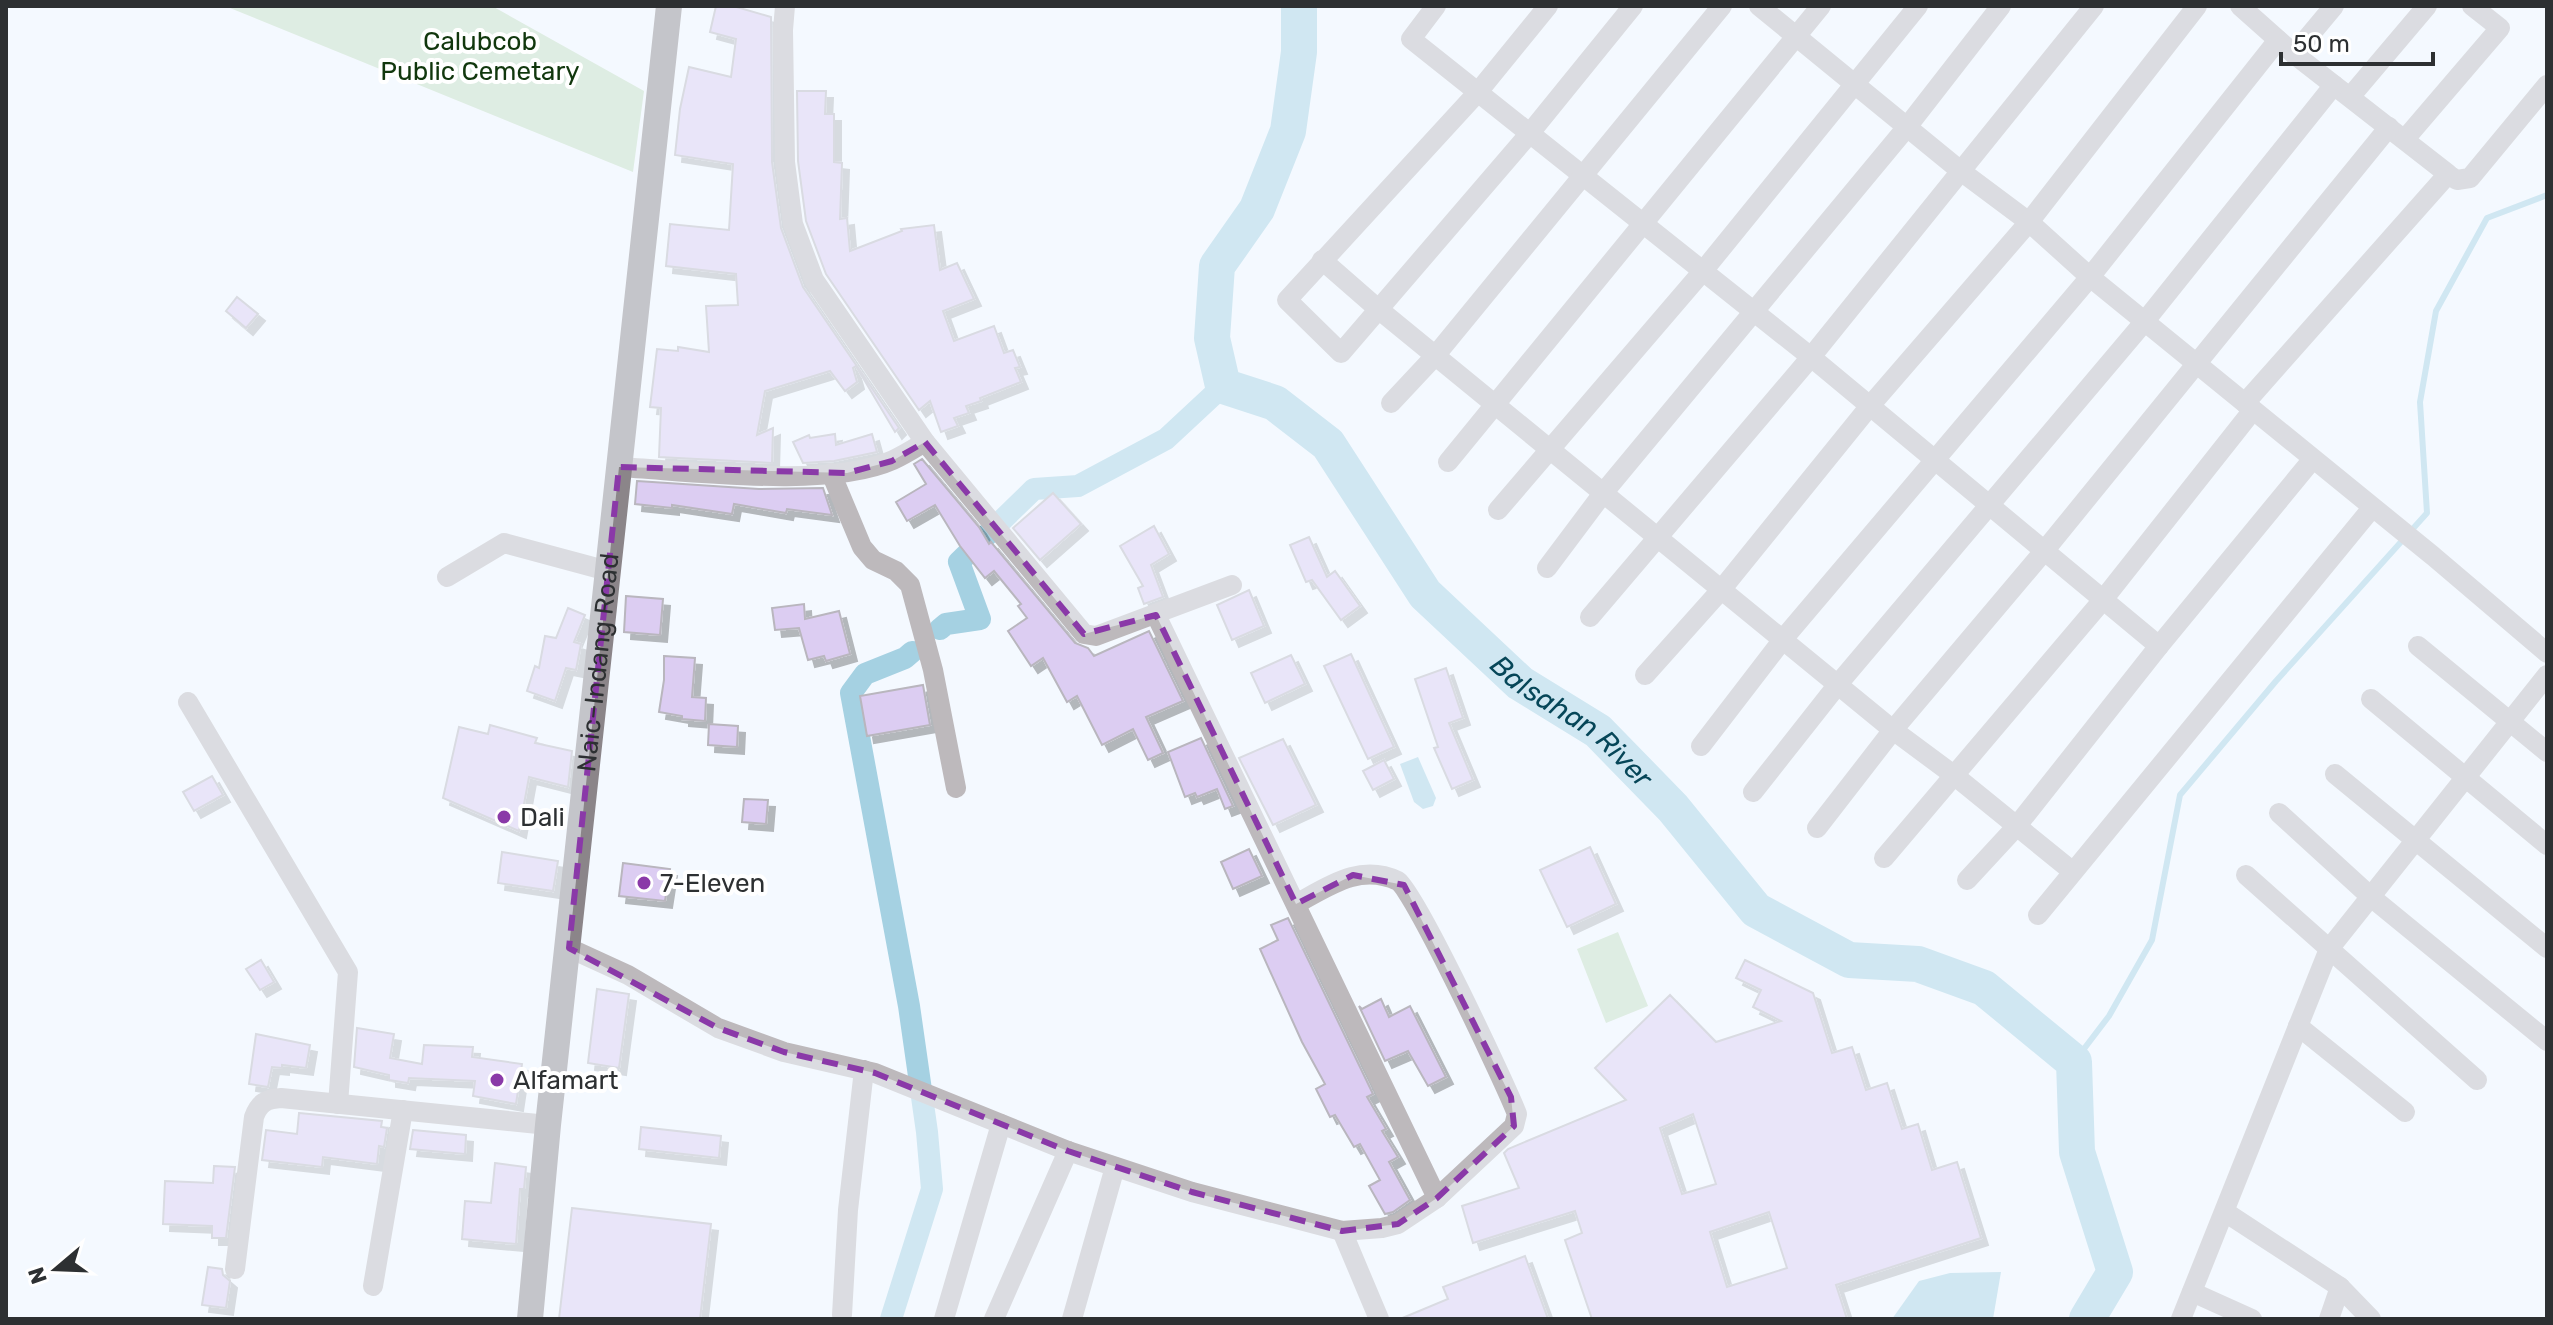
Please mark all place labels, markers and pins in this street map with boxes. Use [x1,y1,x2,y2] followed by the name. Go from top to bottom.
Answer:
[520,802,565,833] place label: Dali
[495,808,513,826] marker: Dali
[660,868,765,899] place label: 7-Eleven
[635,874,653,892] marker: 7-Eleven
[513,1065,618,1096] place label: Alfamart
[488,1071,506,1089] marker: Alfamart

